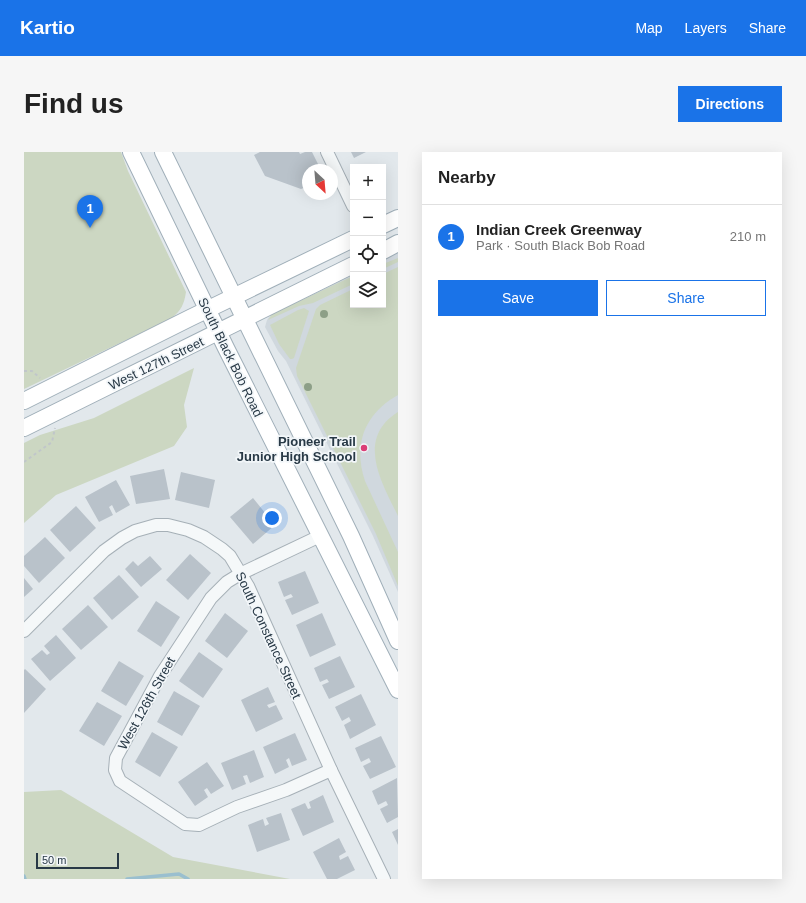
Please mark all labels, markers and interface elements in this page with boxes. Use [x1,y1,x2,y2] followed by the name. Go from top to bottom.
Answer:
[20,17,75,38] text: Kartio
[635,20,663,36] text: Map
[685,20,727,36] text: Layers
[749,20,786,36] text: Share
[678,86,782,122] button: Directions
[24,88,124,119] text: Find us
[302,164,338,200] north arrow
[350,164,386,308] map controls
[350,164,386,200] button: +
[438,168,496,187] text: Nearby
[77,195,103,228] pin: 1
[350,200,386,236] button: −
[476,221,642,238] text: Indian Creek Greenway
[447,229,455,244] text: 1
[730,229,766,244] text: 210 m
[350,236,386,272] button: locate
[476,238,645,253] text: Park · South Black Bob Road
[350,272,386,308] button: layers
[438,280,598,316] button: Save
[606,280,766,316] button: Share
[195,295,266,419] street label: South Black Bob Road
[106,334,207,393] street label: West 127th Street
[237,434,356,464] place label: Pioneer Trail Junior High School
[359,443,369,453] marker: Pioneer Trail Junior High School
[262,508,282,528] your location
[233,569,305,701] street label: South Constance Street
[115,654,178,752] street label: West 126th Street
[36,851,119,870] scale bar
[42,854,66,866] text: 50 m

